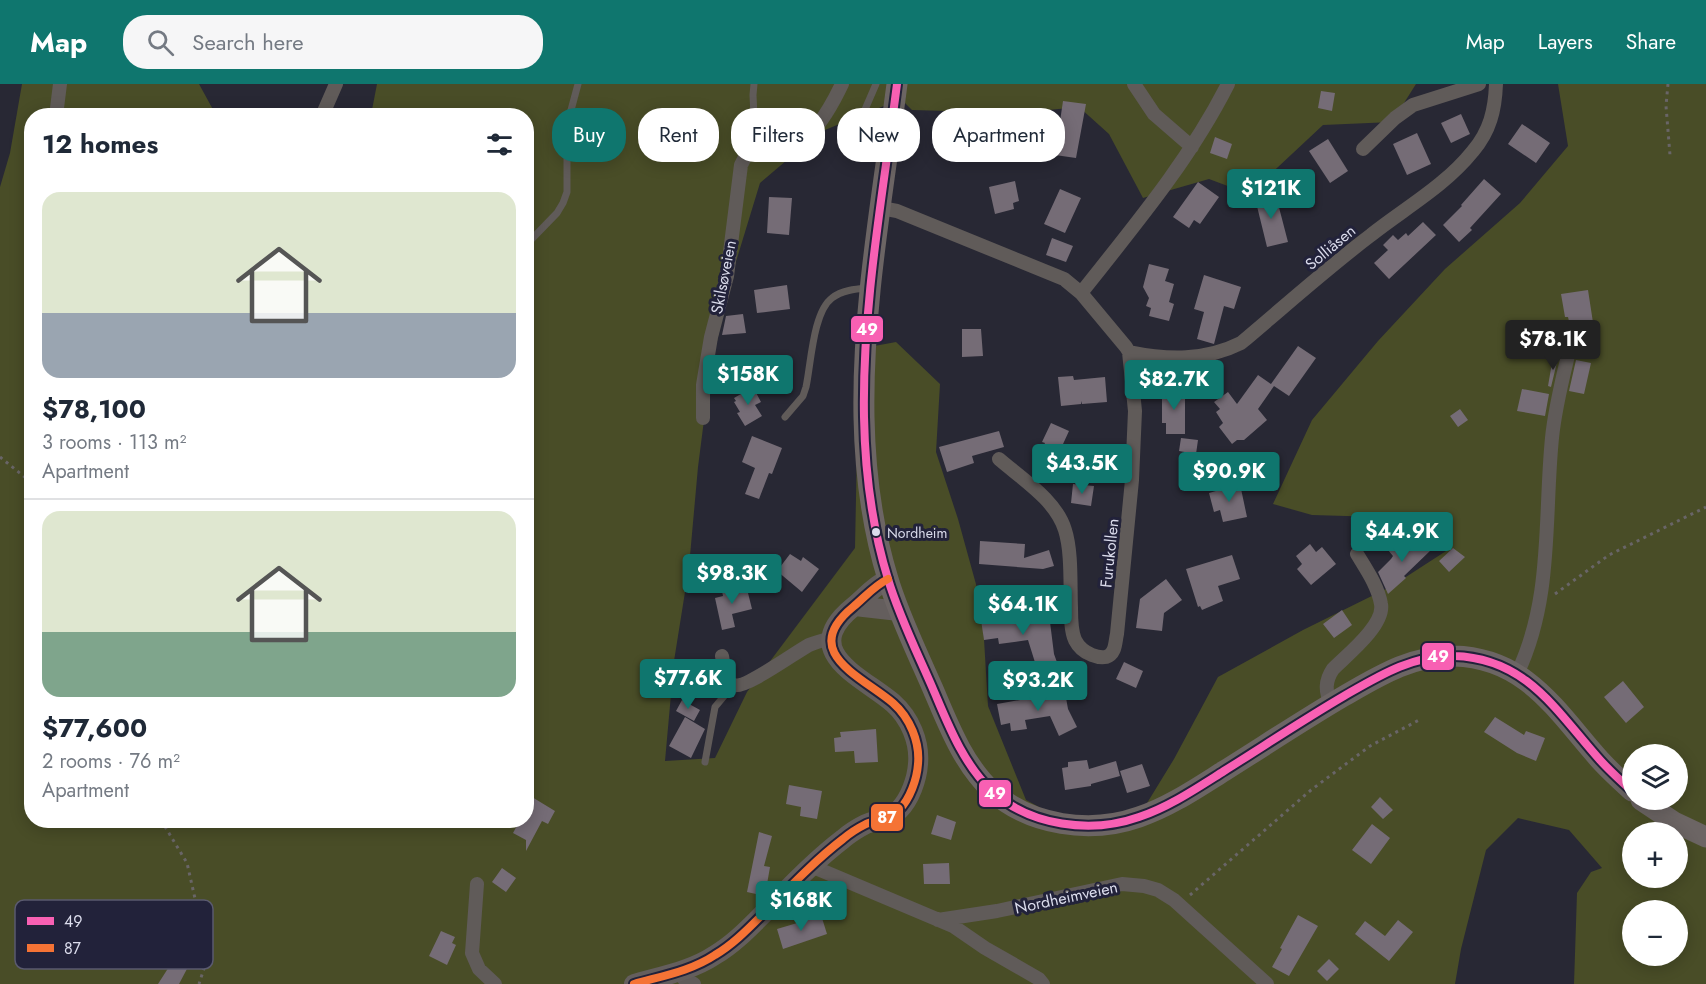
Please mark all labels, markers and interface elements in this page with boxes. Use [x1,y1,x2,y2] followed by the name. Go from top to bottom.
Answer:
[123,15,543,69] search box
[30,22,87,63] text: Map
[144,26,177,59] icon: search
[192,26,304,58] text: Search here
[1466,27,1505,57] text: Map
[1538,27,1593,57] text: Layers
[1626,27,1676,57] text: Share
[552,108,626,162] chip: Buy
[638,108,719,162] chip: Rent
[731,108,825,162] chip: Filters
[837,108,920,162] chip: New
[932,108,1065,162] chip: Apartment
[42,125,158,163] text: 12 homes
[483,128,516,161] icon: filters
[1229,169,1313,220] pin: $121K
[1241,174,1301,203] text: $121K
[1300,219,1361,275] street label: Solliåsen
[225,231,333,339] icon: home
[705,238,742,316] street label: Skilsøveien
[850,315,884,343] line badge: 49
[856,318,878,341] text: 49
[1504,320,1602,371] pin: $78.1K
[1519,325,1587,354] text: $78.1K
[706,355,790,406] pin: $158K
[717,360,779,389] text: $158K
[1125,360,1223,411] pin: $82.7K
[1139,365,1209,394] text: $82.7K
[42,390,146,428] text: $78,100
[42,428,186,457] text: 3 rooms · 113 m²
[1033,444,1131,495] pin: $43.5K
[1046,449,1118,478] text: $43.5K
[1180,452,1278,503] pin: $90.9K
[42,457,129,486] text: Apartment
[1193,457,1265,486] text: $90.9K
[1353,512,1451,563] pin: $44.9K
[1094,517,1125,589] street label: Furukollen
[1365,517,1439,546] text: $44.9K
[887,523,947,543] place label: Nordheim
[870,526,882,538] marker: Nordheim
[225,550,333,658] icon: home
[683,554,781,605] pin: $98.3K
[697,559,767,588] text: $98.3K
[974,585,1072,636] pin: $64.1K
[988,590,1058,619] text: $64.1K
[1421,642,1455,671] line badge: 49
[1427,645,1449,668] text: 49
[639,659,737,710] pin: $77.6K
[989,661,1087,712] pin: $93.2K
[654,664,722,693] text: $77.6K
[1002,666,1074,695] text: $93.2K
[42,709,147,747] text: $77,600
[1622,744,1688,966] map controls
[1622,744,1688,810] button: layers
[42,747,180,776] text: 2 rooms · 76 m²
[42,776,129,805] text: Apartment
[978,779,1012,808] line badge: 49
[984,782,1006,805] text: 49
[870,803,904,832] line badge: 87
[877,806,897,829] text: 87
[1622,822,1688,888] button: +
[1012,875,1120,920] street label: Nordheimveien
[759,881,843,932] pin: $168K
[770,886,832,915] text: $168K
[15,900,213,969] legend
[1622,900,1688,966] button: −
[64,910,83,933] text: 49
[64,937,81,960] text: 87

